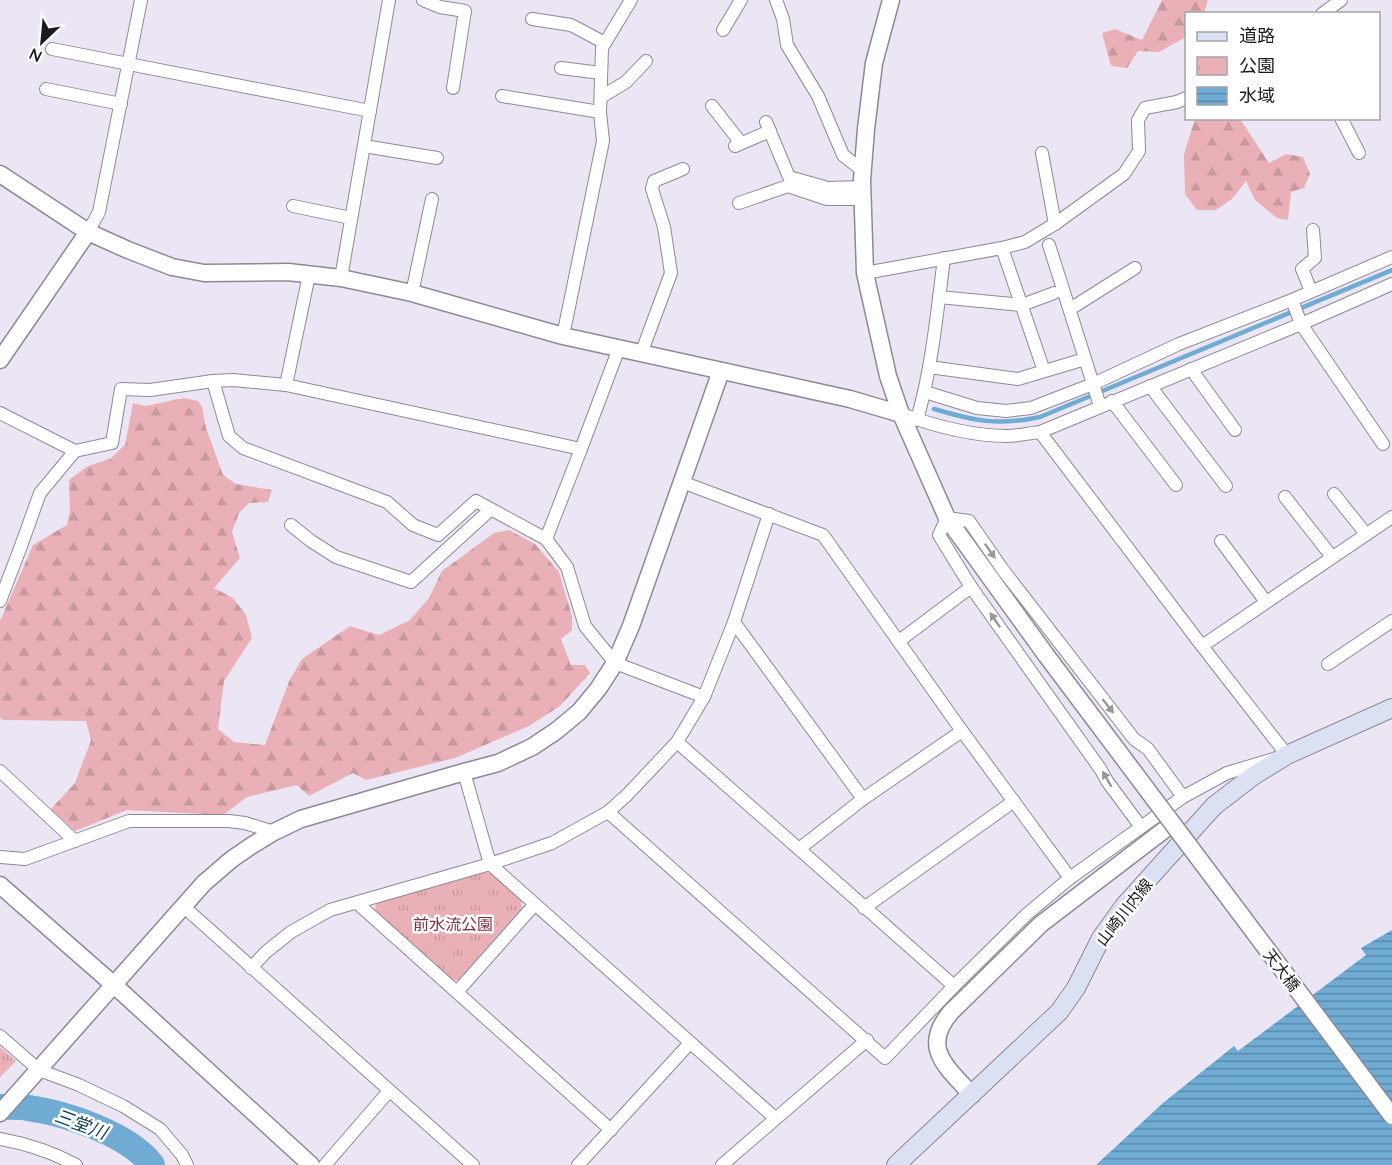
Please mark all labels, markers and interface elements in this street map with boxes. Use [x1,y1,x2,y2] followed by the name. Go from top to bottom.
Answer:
[12,12,72,72] north arrow
[1185,12,1380,120] legend
[1239,24,1275,47] text: 道路
[26,44,45,67] text: N
[1239,54,1275,77] text: 公園
[1239,84,1275,107] text: 水域
[984,542,996,558] one-way arrow
[990,612,1001,628] one-way arrow
[1102,698,1114,713] one-way arrow
[1101,771,1112,787] one-way arrow
[1091,874,1157,950] street label: 山崎川内線
[413,914,493,934] park label: 前水流公園
[1260,945,1304,995] street label: 天大橋
[52,1104,112,1145] water label: 三堂川

